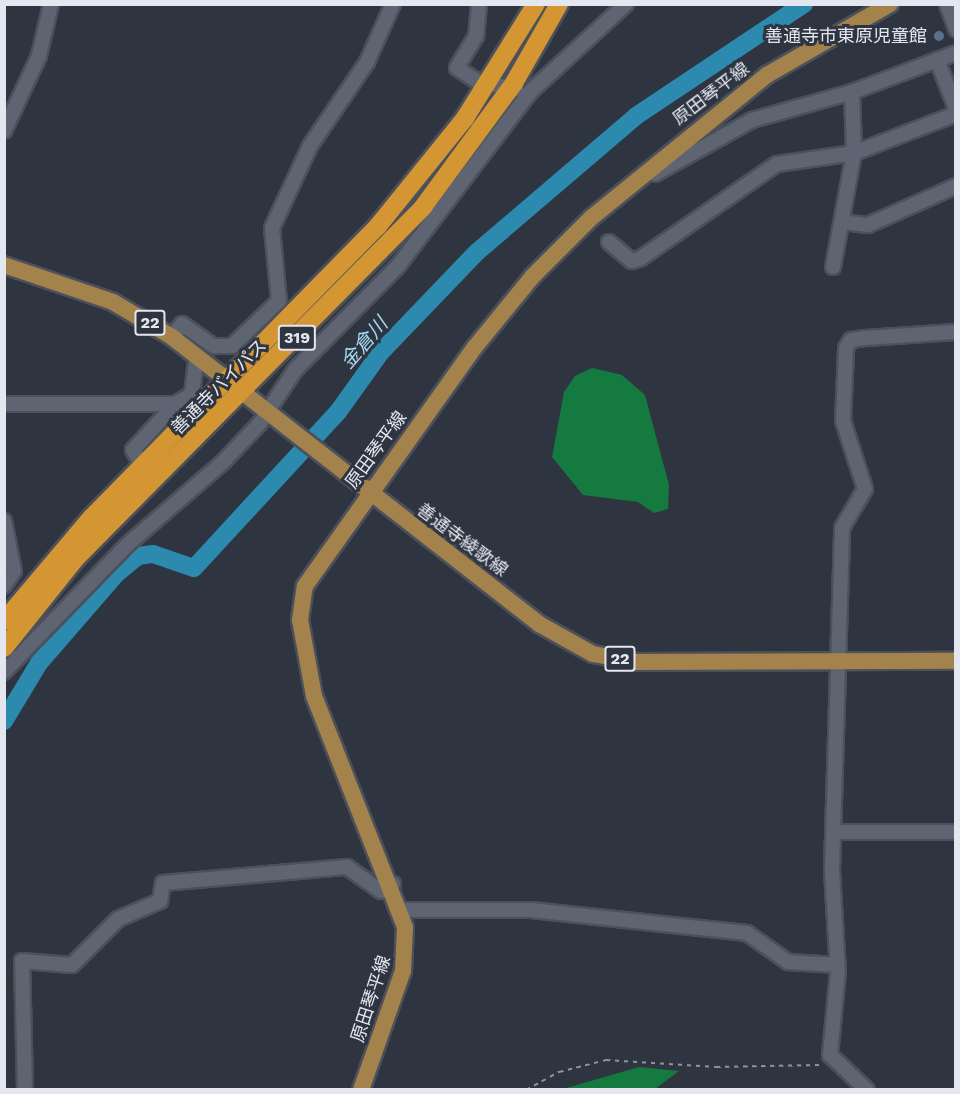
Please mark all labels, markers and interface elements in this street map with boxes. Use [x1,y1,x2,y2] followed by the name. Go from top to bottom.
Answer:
[765,25,927,47] place label: 善通寺市東原児童館
[932,29,946,43] marker: 善通寺市東原児童館
[669,58,753,130] street label: 原田琴平線
[134,310,166,336] road number: 22
[335,312,393,374] water label: 金倉川
[278,325,316,351] road number: 319
[167,335,271,439] street label: 善通寺バイパス
[341,407,411,493] street label: 原田琴平線
[412,499,512,581] street label: 善通寺綾歌線
[604,646,636,672] road number: 22
[347,953,395,1045] street label: 原田琴平線

